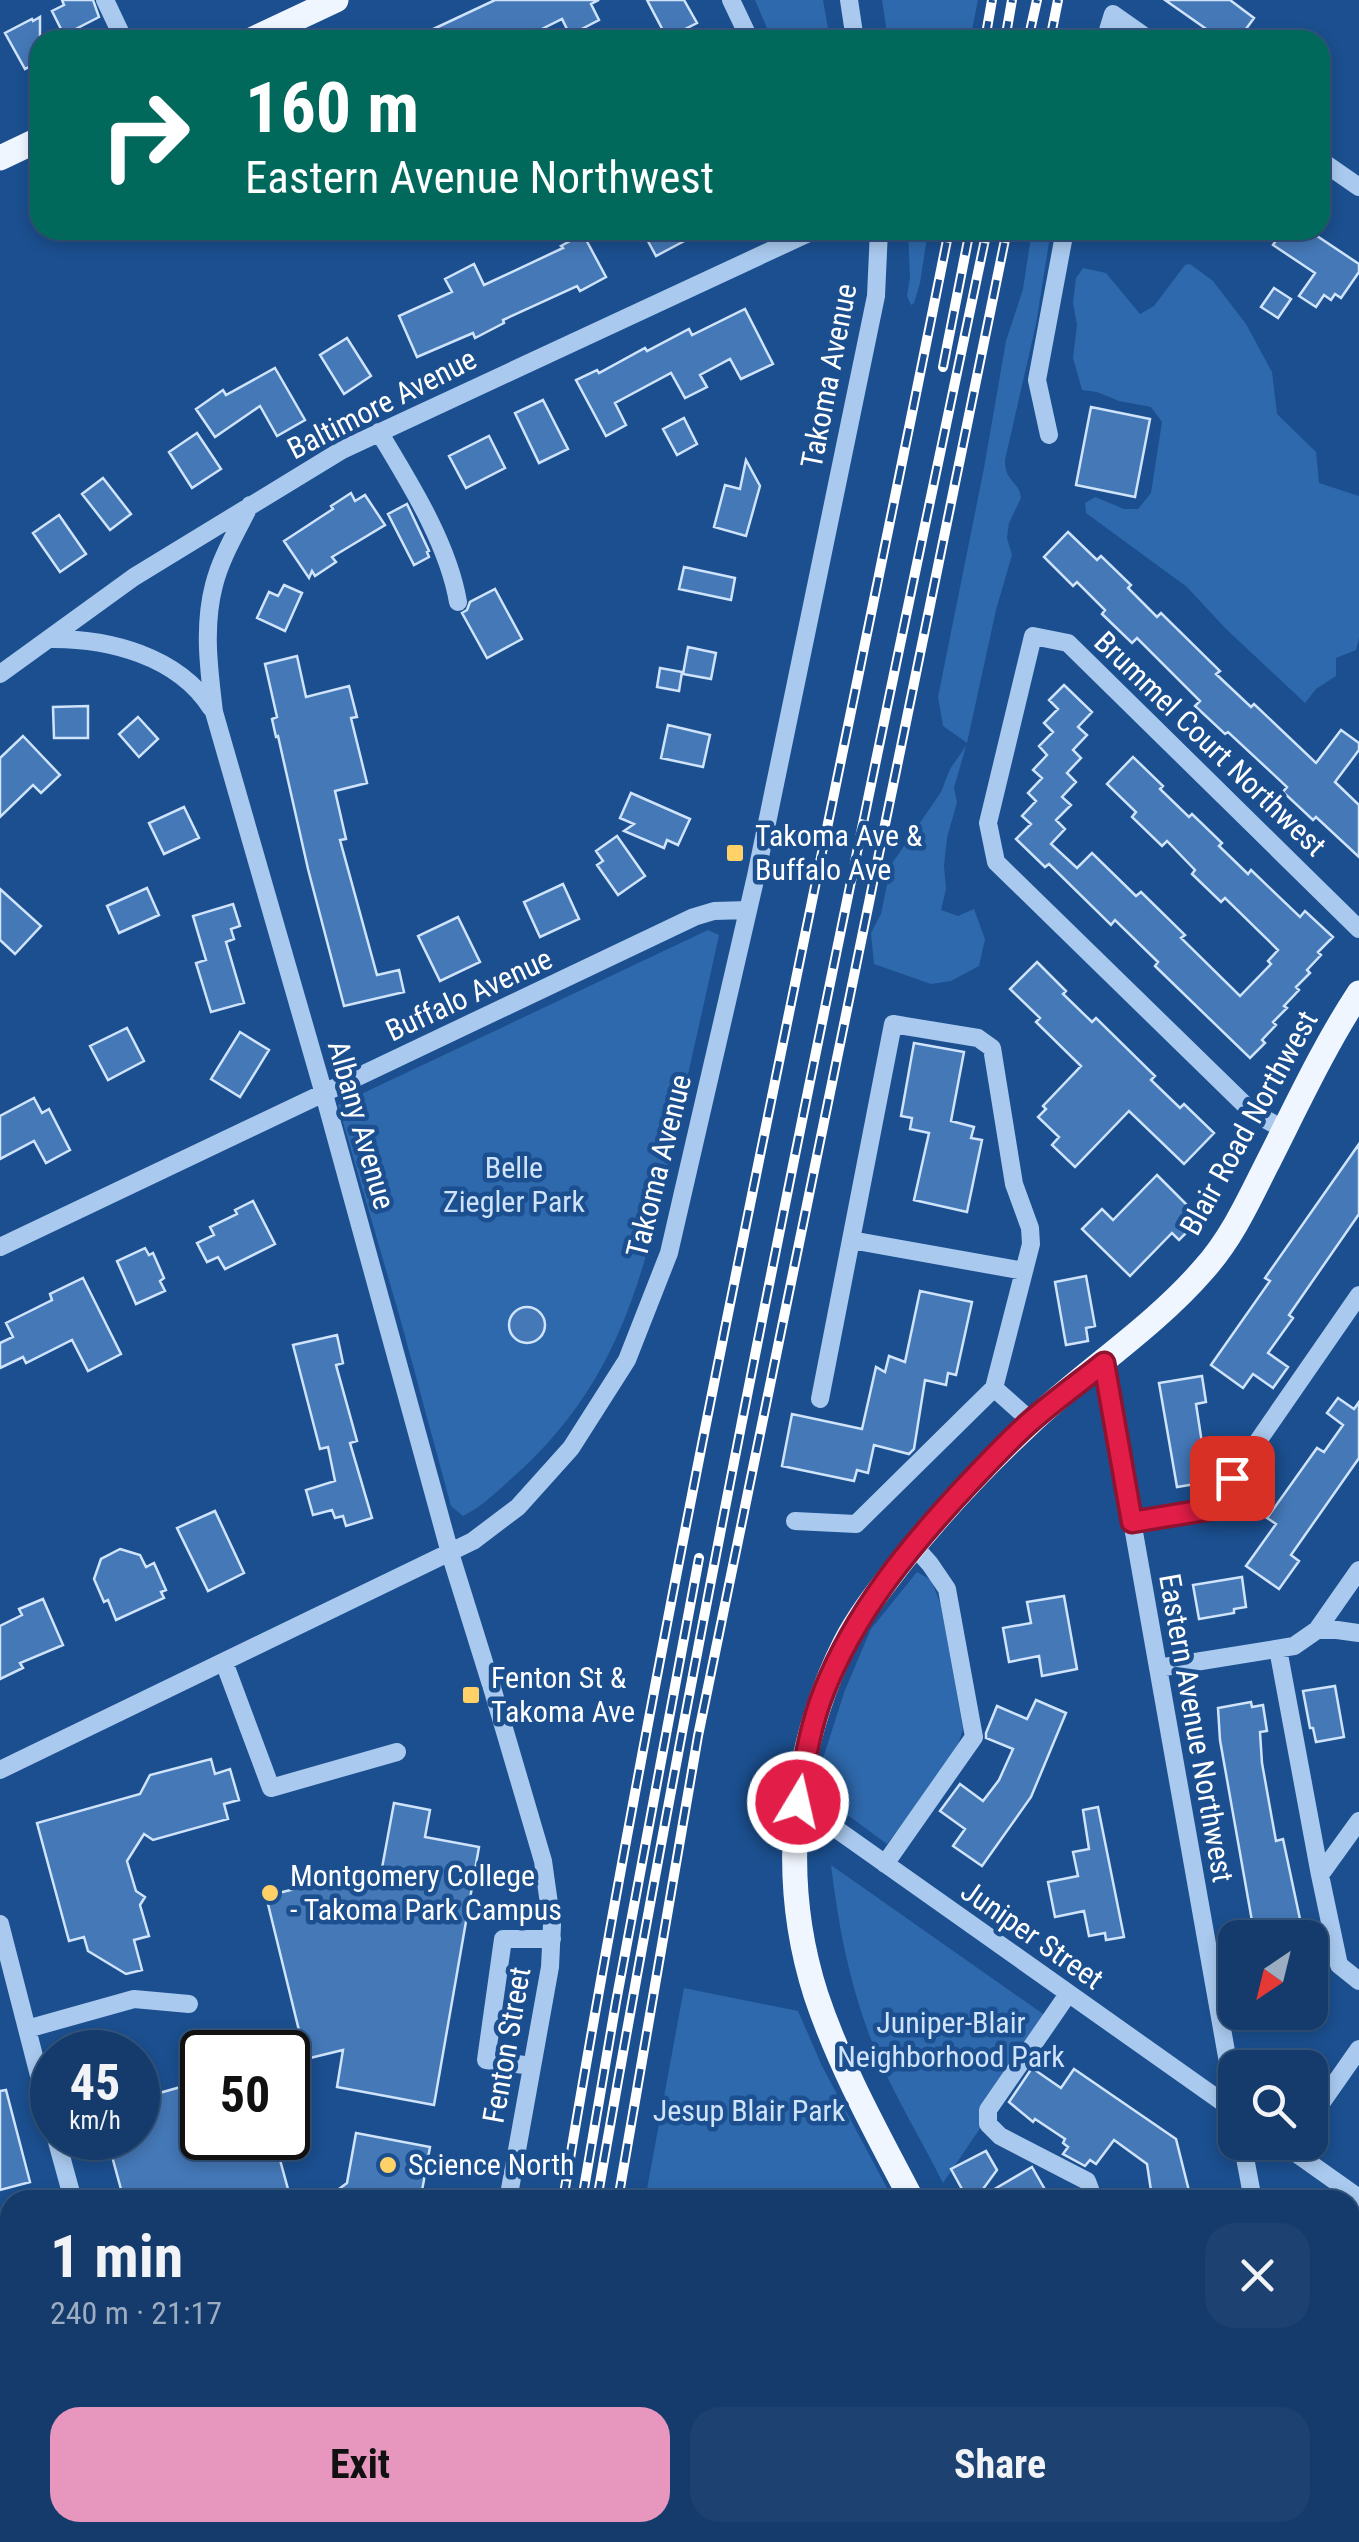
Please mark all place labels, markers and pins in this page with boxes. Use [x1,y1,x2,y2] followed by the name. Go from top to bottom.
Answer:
[755,818,923,887] place label: Takoma Ave & Buffalo Ave
[724,842,746,864] marker: Takoma Ave & Buffalo Ave
[1190,1436,1275,1521] pin
[491,1660,635,1729] place label: Fenton St & Takoma Ave
[460,1684,482,1706] marker: Fenton St & Takoma Ave
[290,1858,562,1927] place label: Montgomery College - Takoma Park Campus
[259,1882,281,1904] marker: Montgomery College - Takoma Park Campus
[408,2147,575,2182] place label: Science North
[377,2154,399,2176] marker: Science North

